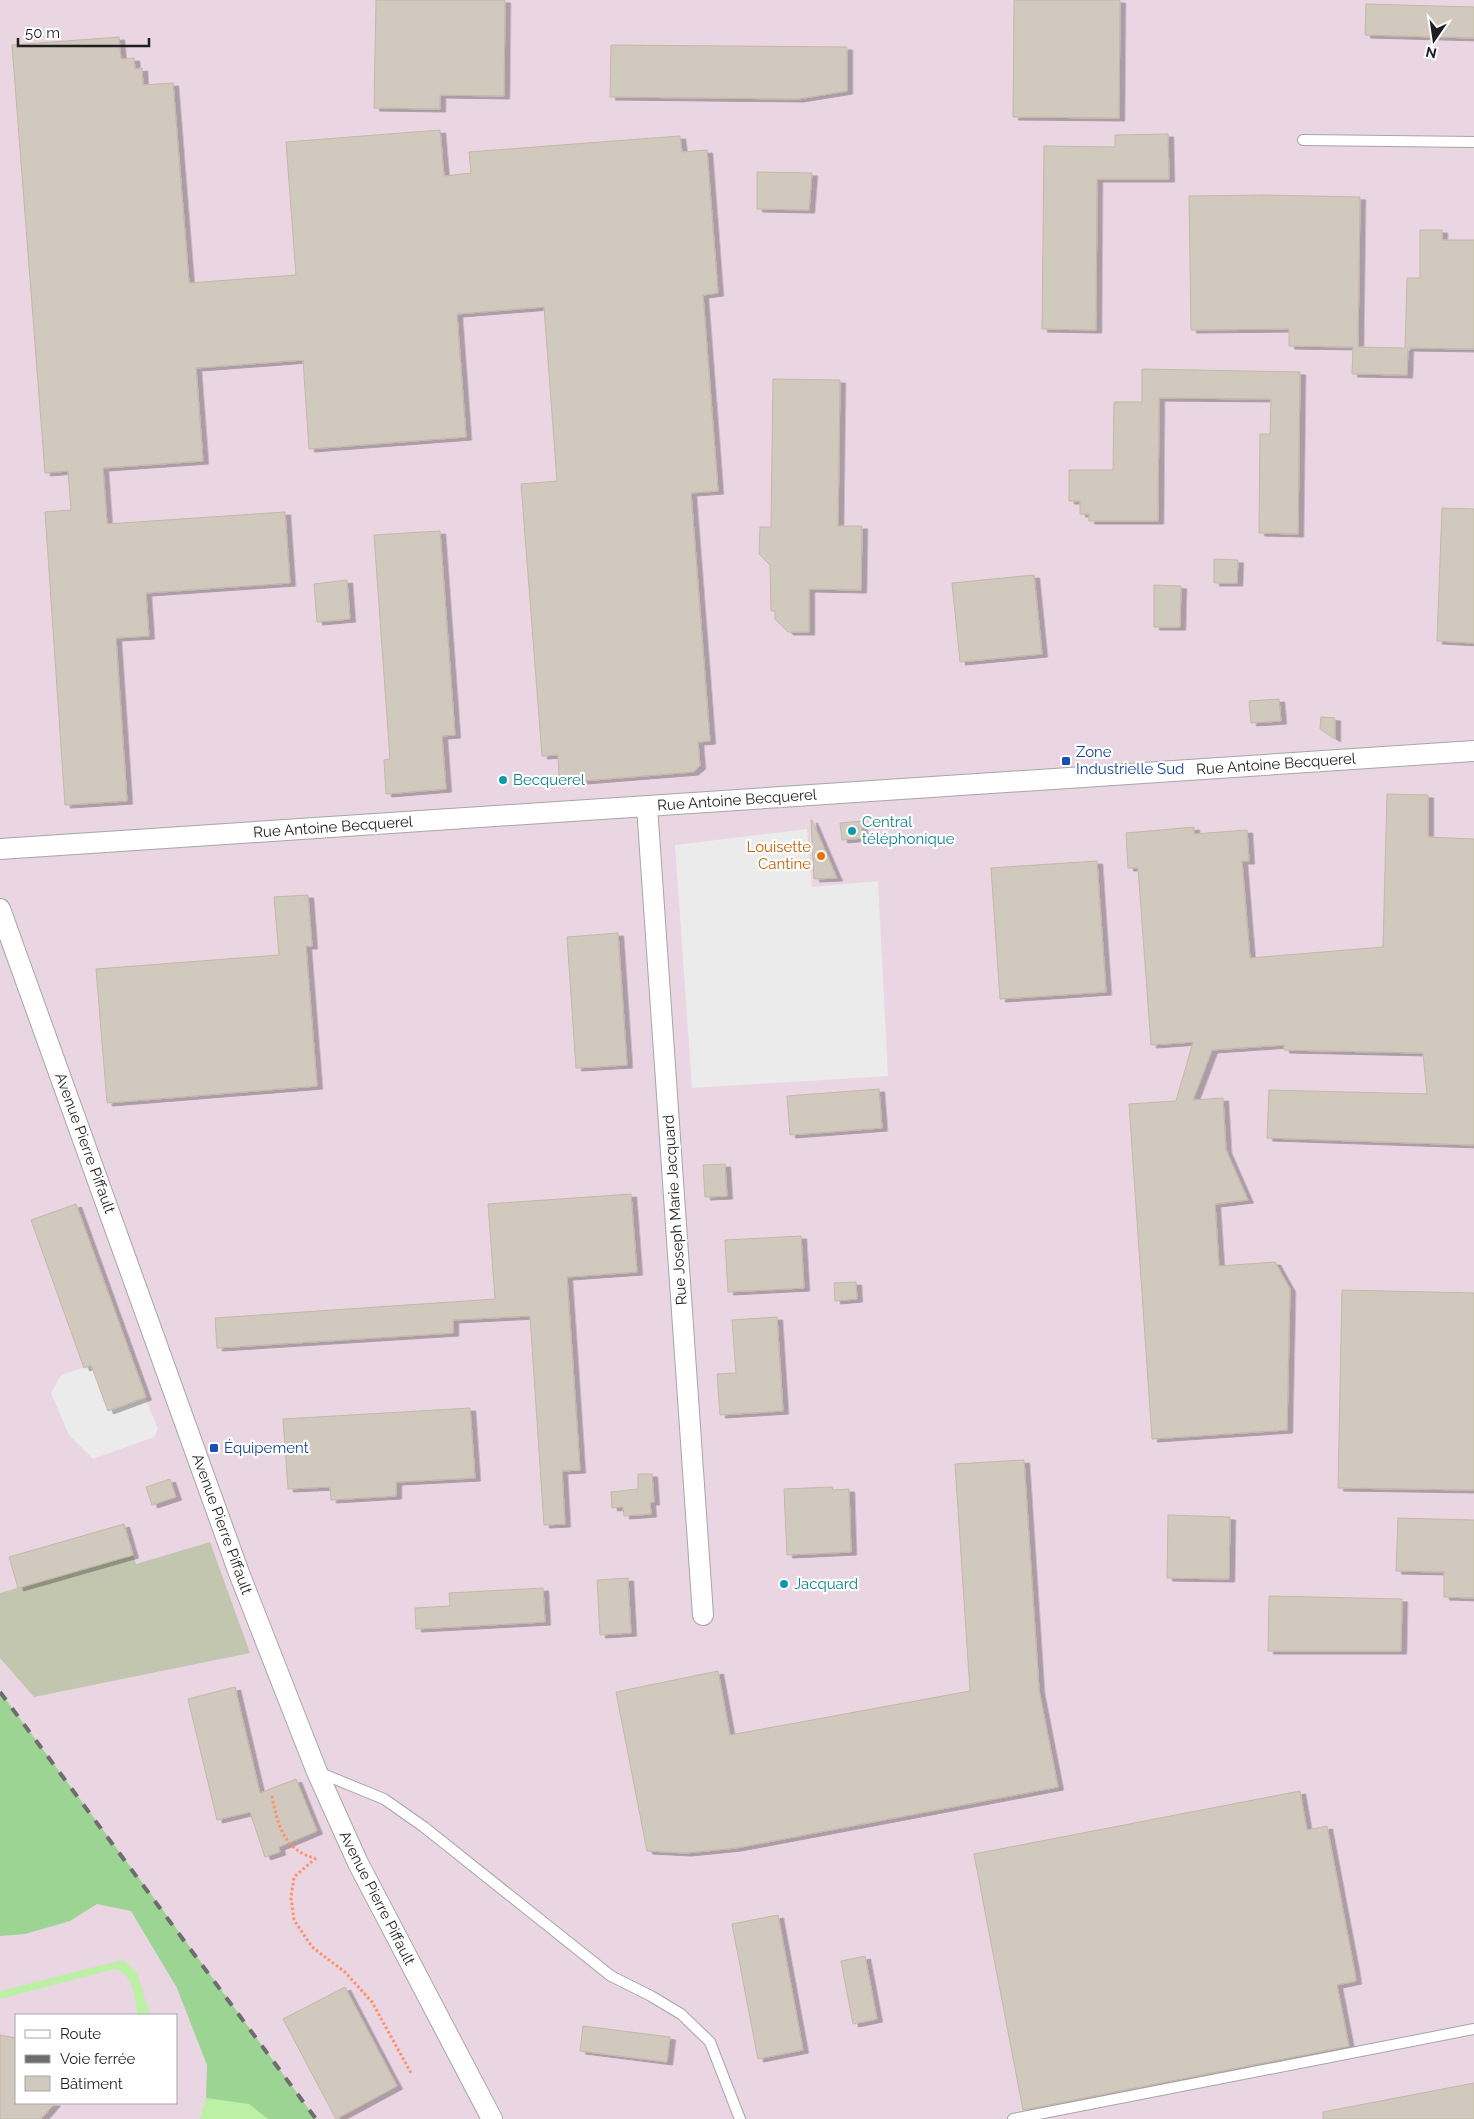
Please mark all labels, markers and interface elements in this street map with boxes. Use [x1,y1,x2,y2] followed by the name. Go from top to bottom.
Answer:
[18,15,149,47] scale bar
[1409,15,1459,65] north arrow
[25,24,60,42] text: 50 m
[1424,44,1438,62] text: N
[1076,743,1184,778] place label: Zone Industrielle Sud
[1196,749,1357,779] street label: Rue Antoine Becquerel
[1060,755,1072,767] marker: Zone Industrielle Sud
[513,771,586,789] place label: Becquerel
[497,774,509,786] marker: Becquerel
[657,785,818,815] street label: Rue Antoine Becquerel
[253,812,414,842] street label: Rue Antoine Becquerel
[862,813,955,848] place label: Central téléphonique
[846,825,858,837] marker: Central téléphonique
[747,838,811,873] place label: Louisette Cantine
[815,850,827,862] marker: Louisette Cantine
[51,1070,119,1216] street label: Avenue Pierre Piffault
[659,1114,691,1306] street label: Rue Joseph Marie Jacquard
[224,1439,309,1457] place label: Équipement
[208,1442,220,1454] marker: Équipement
[188,1451,256,1597] street label: Avenue Pierre Piffault
[794,1575,858,1593] place label: Jacquard
[778,1578,790,1590] marker: Jacquard
[335,1828,419,1968] street label: Avenue Pierre Piffault
[15,2014,178,2104] legend
[60,2025,101,2043] text: Route
[60,2050,136,2068] text: Voie ferrée
[60,2075,123,2093] text: Bâtiment

